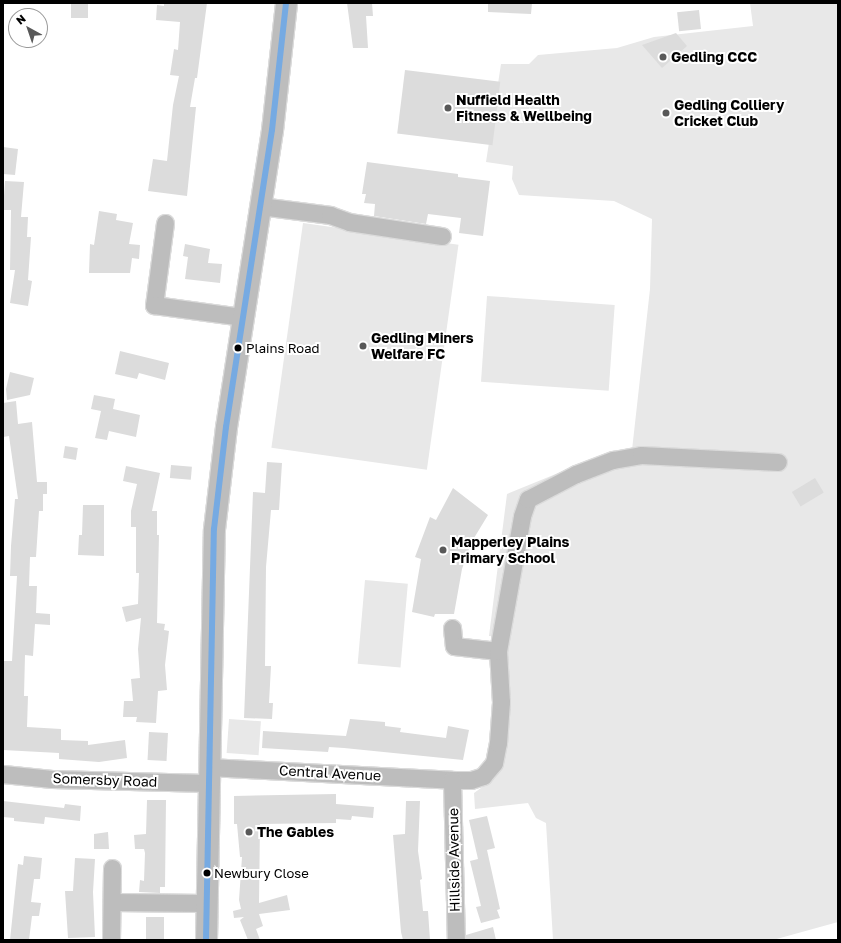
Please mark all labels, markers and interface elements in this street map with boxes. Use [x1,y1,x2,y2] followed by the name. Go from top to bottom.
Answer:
[8,8,48,48] north arrow
[13,12,28,27] text: N
[671,49,757,65] place label: Gedling CCC
[658,52,668,62] marker: Gedling CCC
[456,92,592,124] place label: Nuffield Health Fitness & Wellbeing
[674,97,784,130] place label: Gedling Colliery Cricket Club
[443,103,453,113] marker: Nuffield Health Fitness & Wellbeing
[661,108,671,118] marker: Gedling Colliery Cricket Club
[371,330,474,362] place label: Gedling Miners Welfare FC
[246,340,319,356] place label: Plains Road
[358,341,368,351] marker: Gedling Miners Welfare FC
[233,343,243,353] marker: Plains Road
[451,534,569,566] place label: Mapperley Plains Primary School
[438,545,448,555] marker: Mapperley Plains Primary School
[278,762,382,784] street label: Central Avenue
[52,770,158,790] street label: Somersby Road
[445,808,463,912] street label: Hillside Avenue
[257,824,334,840] place label: The Gables
[244,827,254,837] marker: The Gables
[214,865,309,881] place label: Newbury Close
[202,868,212,878] marker: Newbury Close

